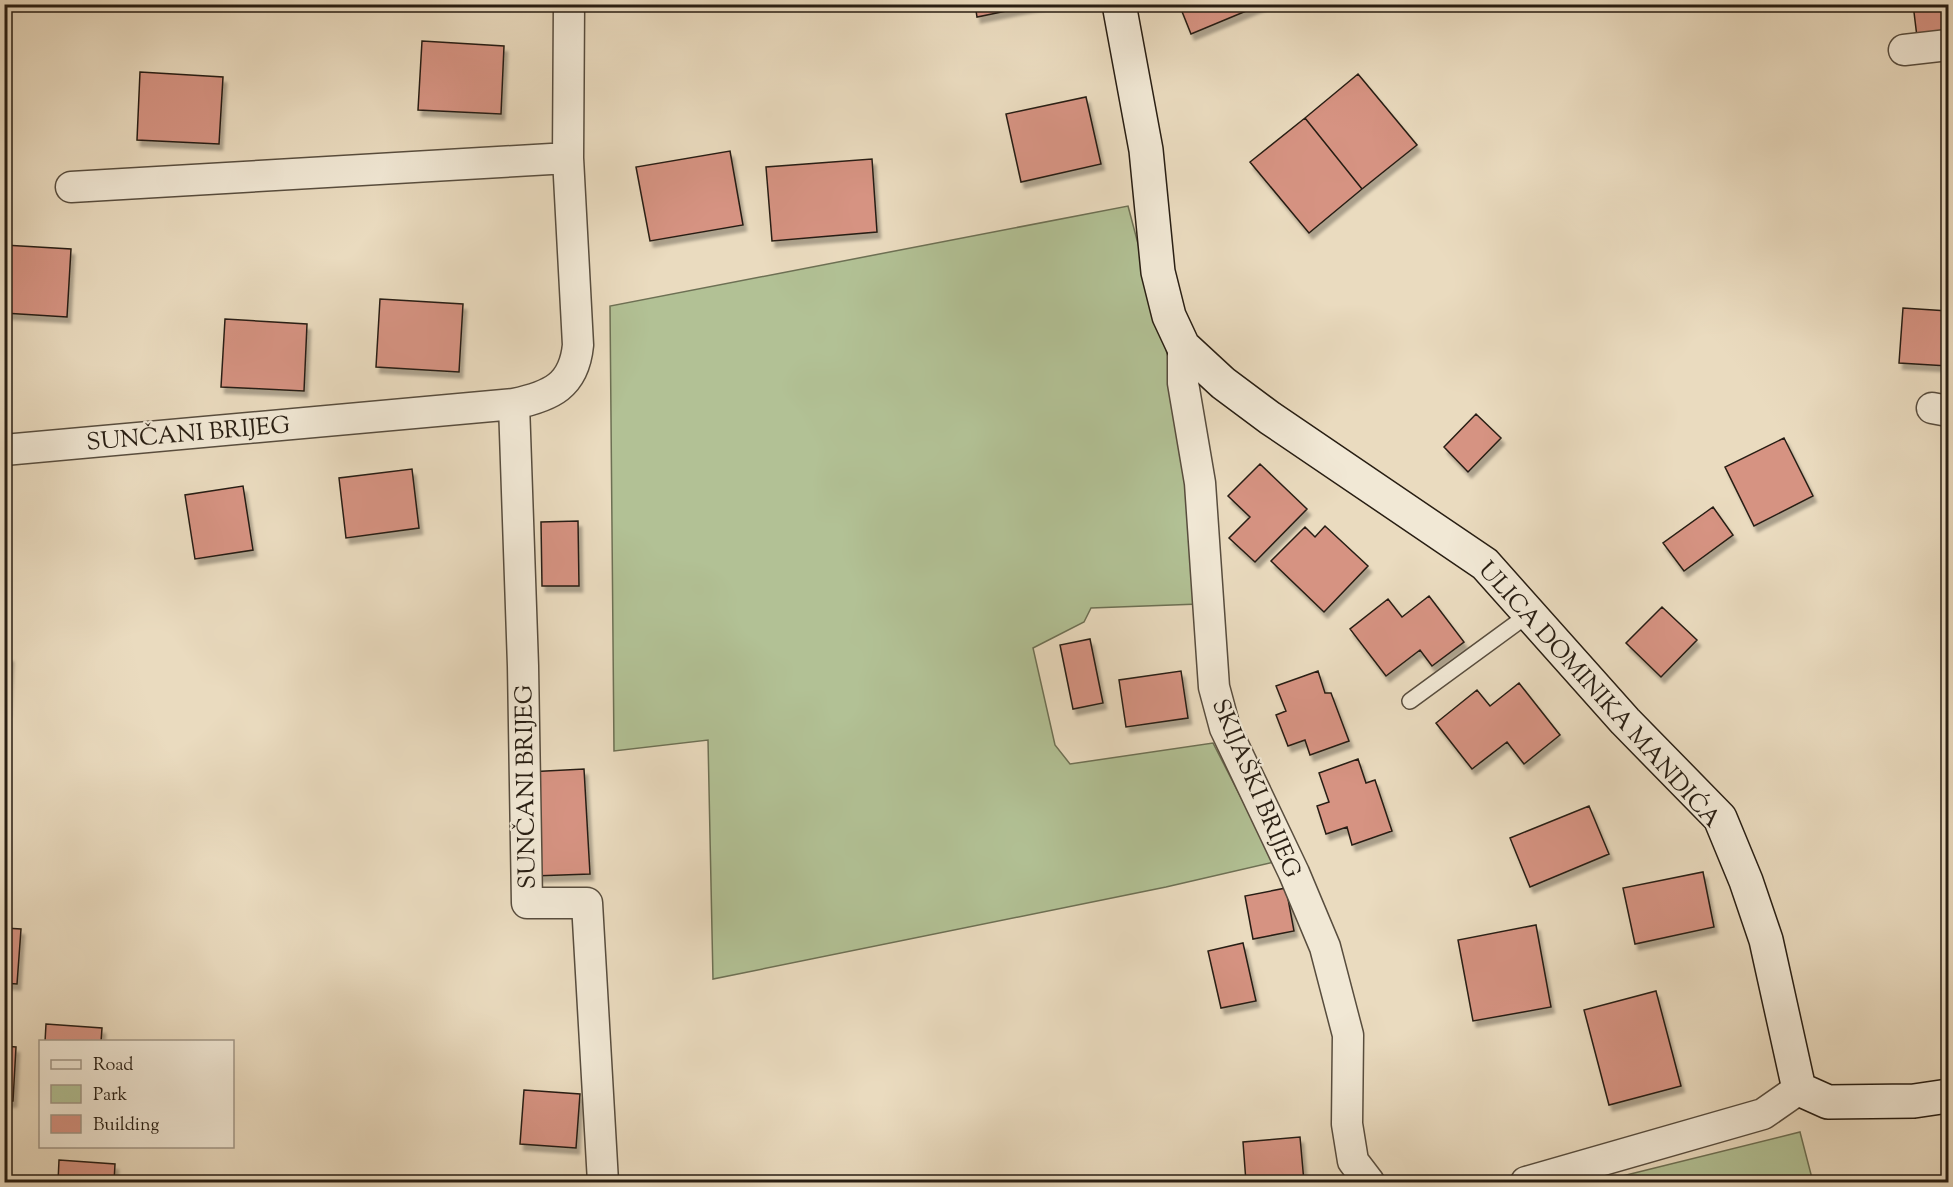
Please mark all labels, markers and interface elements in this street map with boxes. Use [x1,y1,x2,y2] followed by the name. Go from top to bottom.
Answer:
[85,409,291,461] street label: SUNČANI BRIJEG
[1469,555,1728,836] street label: ULICA DOMINIKA MANDIĆA
[508,685,546,889] street label: SUNČANI BRIJEG
[1202,694,1308,884] street label: SKIJAŠKI BRIJEG
[39,1040,234,1148] legend
[93,1053,133,1079] text: Road
[93,1083,128,1109] text: Park
[93,1113,159,1139] text: Building

